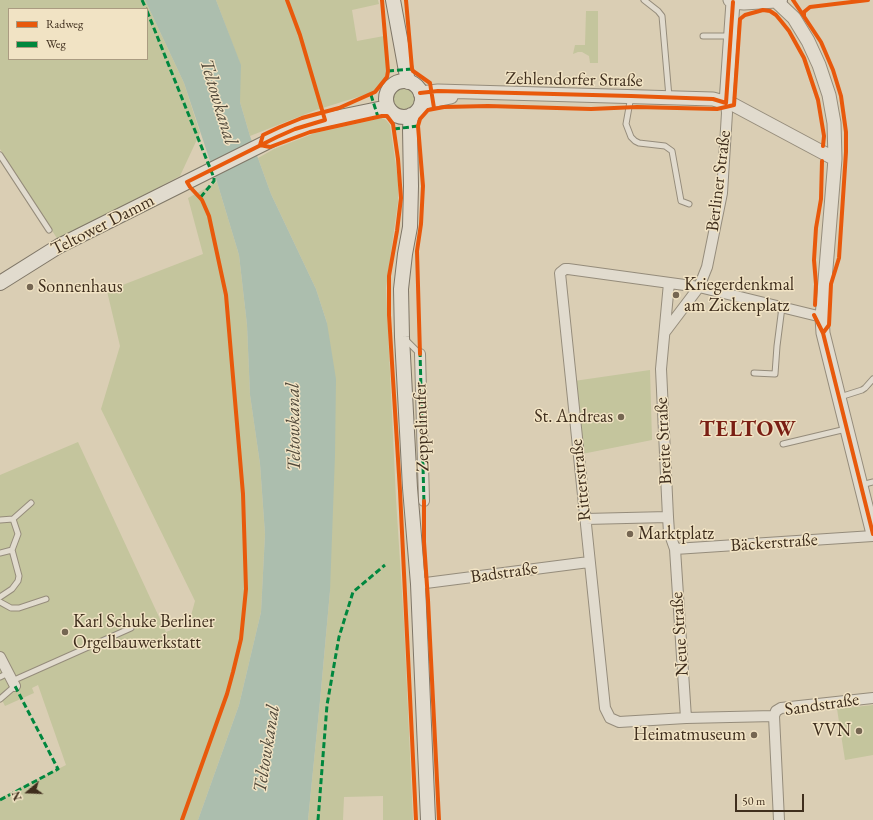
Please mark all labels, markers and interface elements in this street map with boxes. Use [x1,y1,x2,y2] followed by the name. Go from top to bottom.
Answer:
[8,8,148,60] legend
[46,16,83,32] text: Radweg
[46,36,66,52] text: Weg
[194,56,242,148] water label: Teltowkanal
[505,68,643,92] street label: Zehlendorfer Straße
[702,129,736,233] street label: Berliner Straße
[48,190,158,260] street label: Teltower Damm
[684,274,794,316] place label: Kriegerdenkmal am Zickenplatz
[38,276,123,298] place label: Sonnenhaus
[25,282,35,292] marker: Sonnenhaus
[671,290,681,300] marker: Kriegerdenkmal am Zickenplatz
[410,382,434,472] street label: Zeppelinufer
[282,383,306,471] water label: Teltowkanal
[651,397,677,485] street label: Breite Straße
[534,406,613,428] place label: St. Andreas
[616,412,626,422] marker: St. Andreas
[699,417,797,443] district label: TELTOW
[566,438,596,522] street label: Ritterstraße
[638,523,714,545] place label: Marktplatz
[625,529,635,539] marker: Marktplatz
[730,529,818,557] street label: Bäckerstraße
[469,558,539,588] street label: Badstraße
[666,591,694,677] street label: Neue Straße
[73,611,215,654] place label: Karl Schuke Berliner Orgelbauwerkstatt
[60,627,70,637] marker: Karl Schuke Berliner Orgelbauwerkstatt
[783,689,861,721] street label: Sandstraße
[249,704,285,794] water label: Teltowkanal
[813,720,851,742] place label: VVN
[633,724,746,746] place label: Heimatmuseum
[854,726,864,736] marker: VVN
[749,730,759,740] marker: Heimatmuseum
[8,772,48,812] north arrow
[737,786,806,812] scale bar
[9,789,25,802] text: N
[742,793,765,809] text: 50 m

